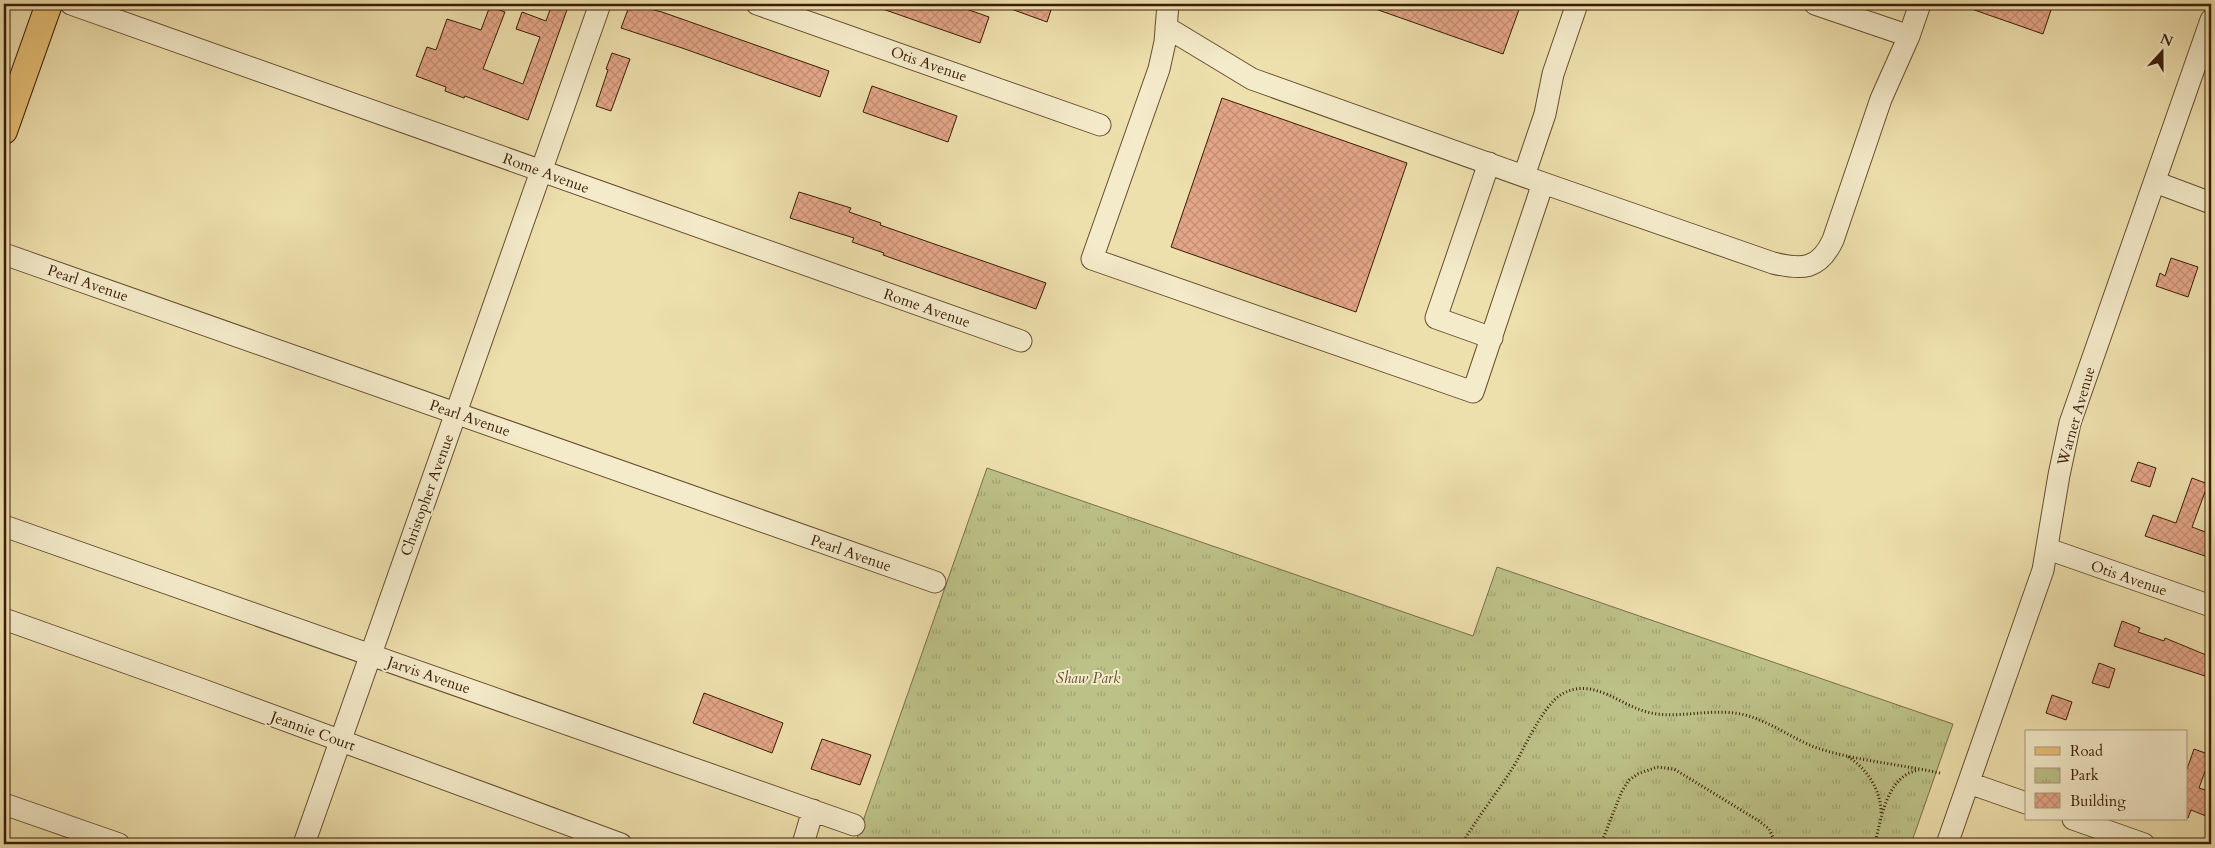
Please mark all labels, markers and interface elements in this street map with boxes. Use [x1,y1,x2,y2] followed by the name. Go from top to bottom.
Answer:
[2138,28,2188,78] north arrow
[2157,29,2176,51] text: N
[888,42,970,86] street label: Otis Avenue
[500,148,592,198] street label: Rome Avenue
[45,260,131,306] street label: Pearl Avenue
[881,284,973,332] street label: Rome Avenue
[2052,364,2100,469] street label: Warner Avenue
[427,395,513,441] street label: Pearl Avenue
[396,431,458,559] street label: Christopher Avenue
[808,530,894,576] street label: Pearl Avenue
[2088,556,2170,600] street label: Otis Avenue
[383,651,473,699] street label: Jarvis Avenue
[1056,668,1121,688] park label: Shaw Park
[266,706,358,756] street label: Jeannie Court
[2025,730,2188,820] legend
[2070,741,2103,761] text: Road
[2070,765,2099,785] text: Park
[2070,791,2126,811] text: Building

